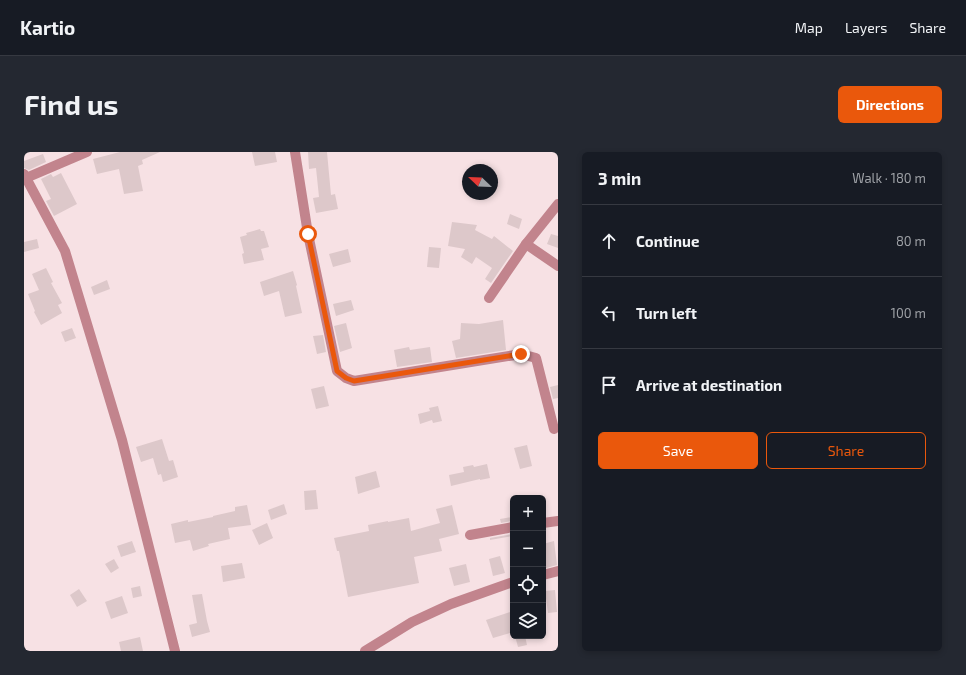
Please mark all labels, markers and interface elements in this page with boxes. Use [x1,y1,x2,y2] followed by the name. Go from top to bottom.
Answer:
[20,16,75,39] text: Kartio
[795,19,823,36] text: Map
[845,19,887,36] text: Layers
[909,19,946,36] text: Share
[838,86,942,123] button: Directions
[24,87,118,121] text: Find us
[462,164,498,200] north arrow
[598,168,641,188] text: 3 min
[852,170,926,186] text: Walk · 180 m
[299,225,317,243] route start
[598,230,620,252] icon: ahead
[636,232,699,250] text: Continue
[896,233,926,249] text: 80 m
[598,302,620,324] icon: left
[636,304,697,322] text: Turn left
[891,305,926,321] text: 100 m
[512,345,530,363] route end
[598,374,620,396] icon: arrive
[636,376,782,394] text: Arrive at destination
[598,432,758,469] button: Save
[766,432,926,469] button: Share
[510,495,546,639] map controls
[510,495,546,531] button: +
[510,531,546,567] button: −
[510,567,546,603] button: locate
[510,603,546,639] button: layers

